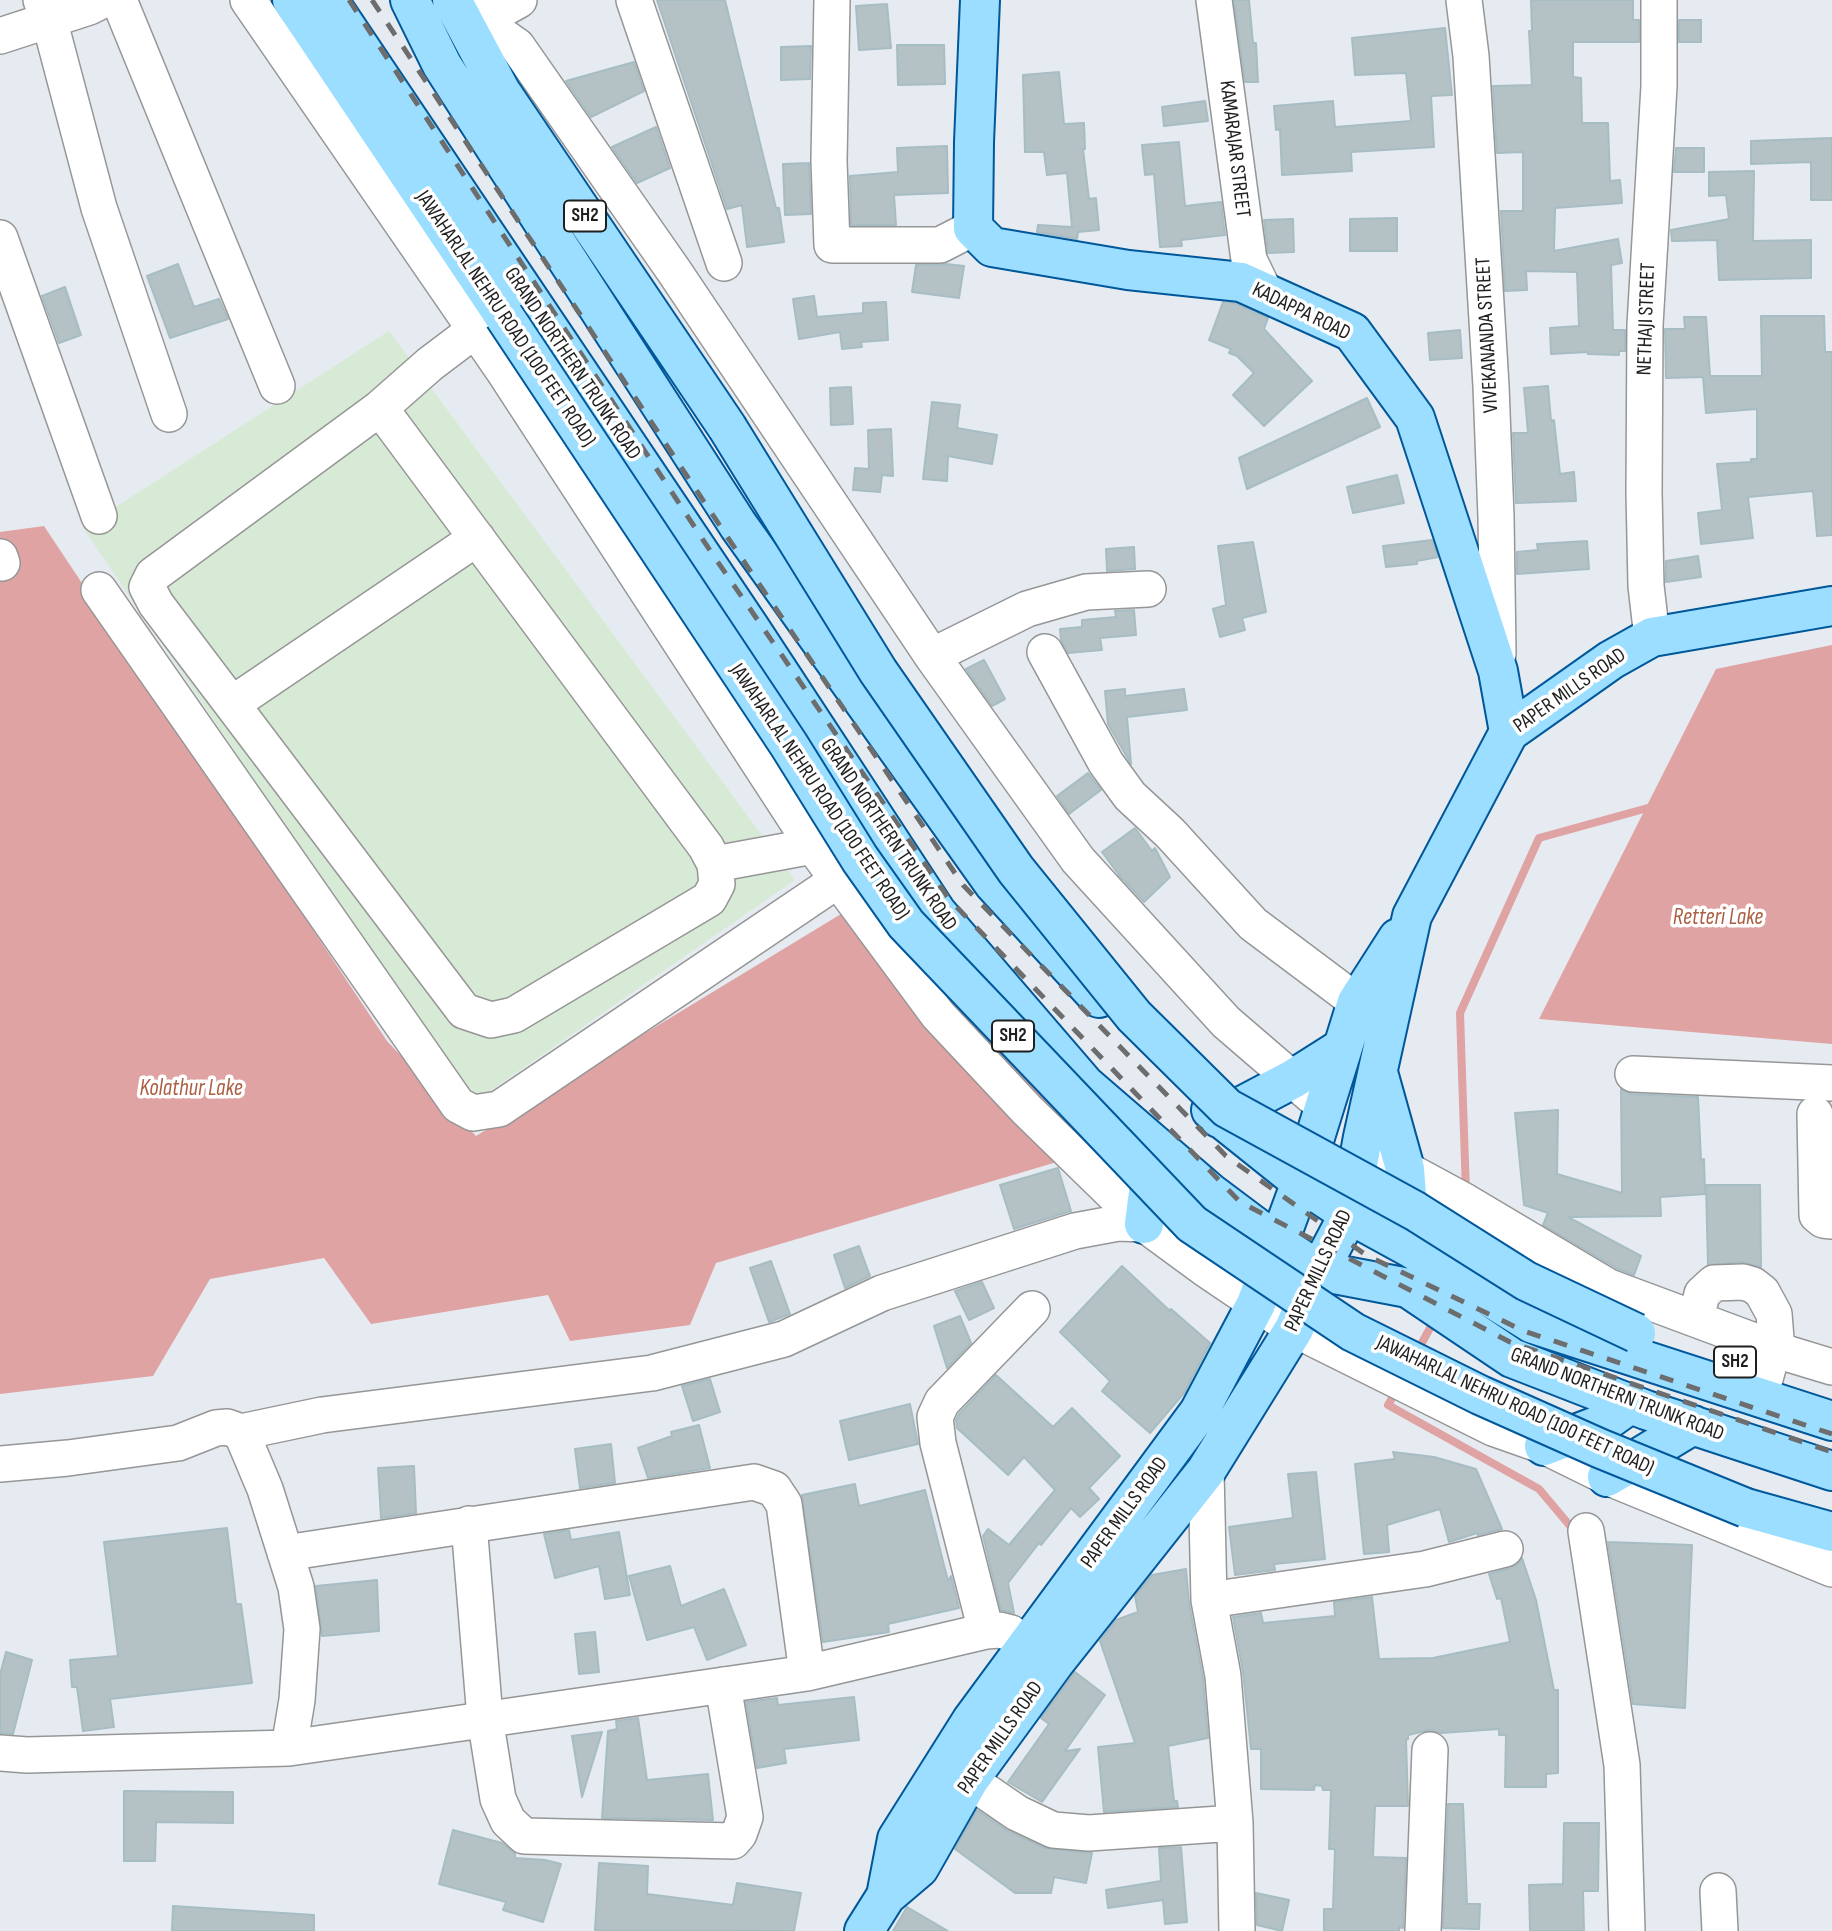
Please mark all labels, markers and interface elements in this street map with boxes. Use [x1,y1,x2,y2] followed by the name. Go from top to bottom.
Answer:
[1213,79,1255,219] street label: KAMARAJAR STREET
[410,186,600,452] street label: JAWAHARLAL NEHRU ROAD (100 FEET ROAD)
[564,200,606,232] road number: SH2
[1471,256,1505,414] street label: VIVEKANANDA STREET
[1632,262,1662,376] street label: NETHAJI STREET
[498,263,646,465] street label: GRAND NORTHERN TRUNK ROAD
[1248,277,1354,347] street label: KADAPPA ROAD
[1509,643,1631,739] street label: PAPER MILLS ROAD
[724,659,914,925] street label: JAWAHARLAL NEHRU ROAD (100 FEET ROAD)
[814,734,962,936] street label: GRAND NORTHERN TRUNK ROAD
[1673,904,1763,932] water label: Retteri Lake
[992,1020,1034,1052] road number: SH2
[139,1075,243,1103] water label: Kolathur Lake
[1280,1206,1358,1336] street label: PAPER MILLS ROAD
[1372,1330,1658,1482] street label: JAWAHARLAL NEHRU ROAD (100 FEET ROAD)
[1507,1343,1727,1447] street label: GRAND NORTHERN TRUNK ROAD
[1714,1346,1756,1378] road number: SH2
[1076,1452,1174,1574] street label: PAPER MILLS ROAD
[953,1677,1049,1799] street label: PAPER MILLS ROAD

